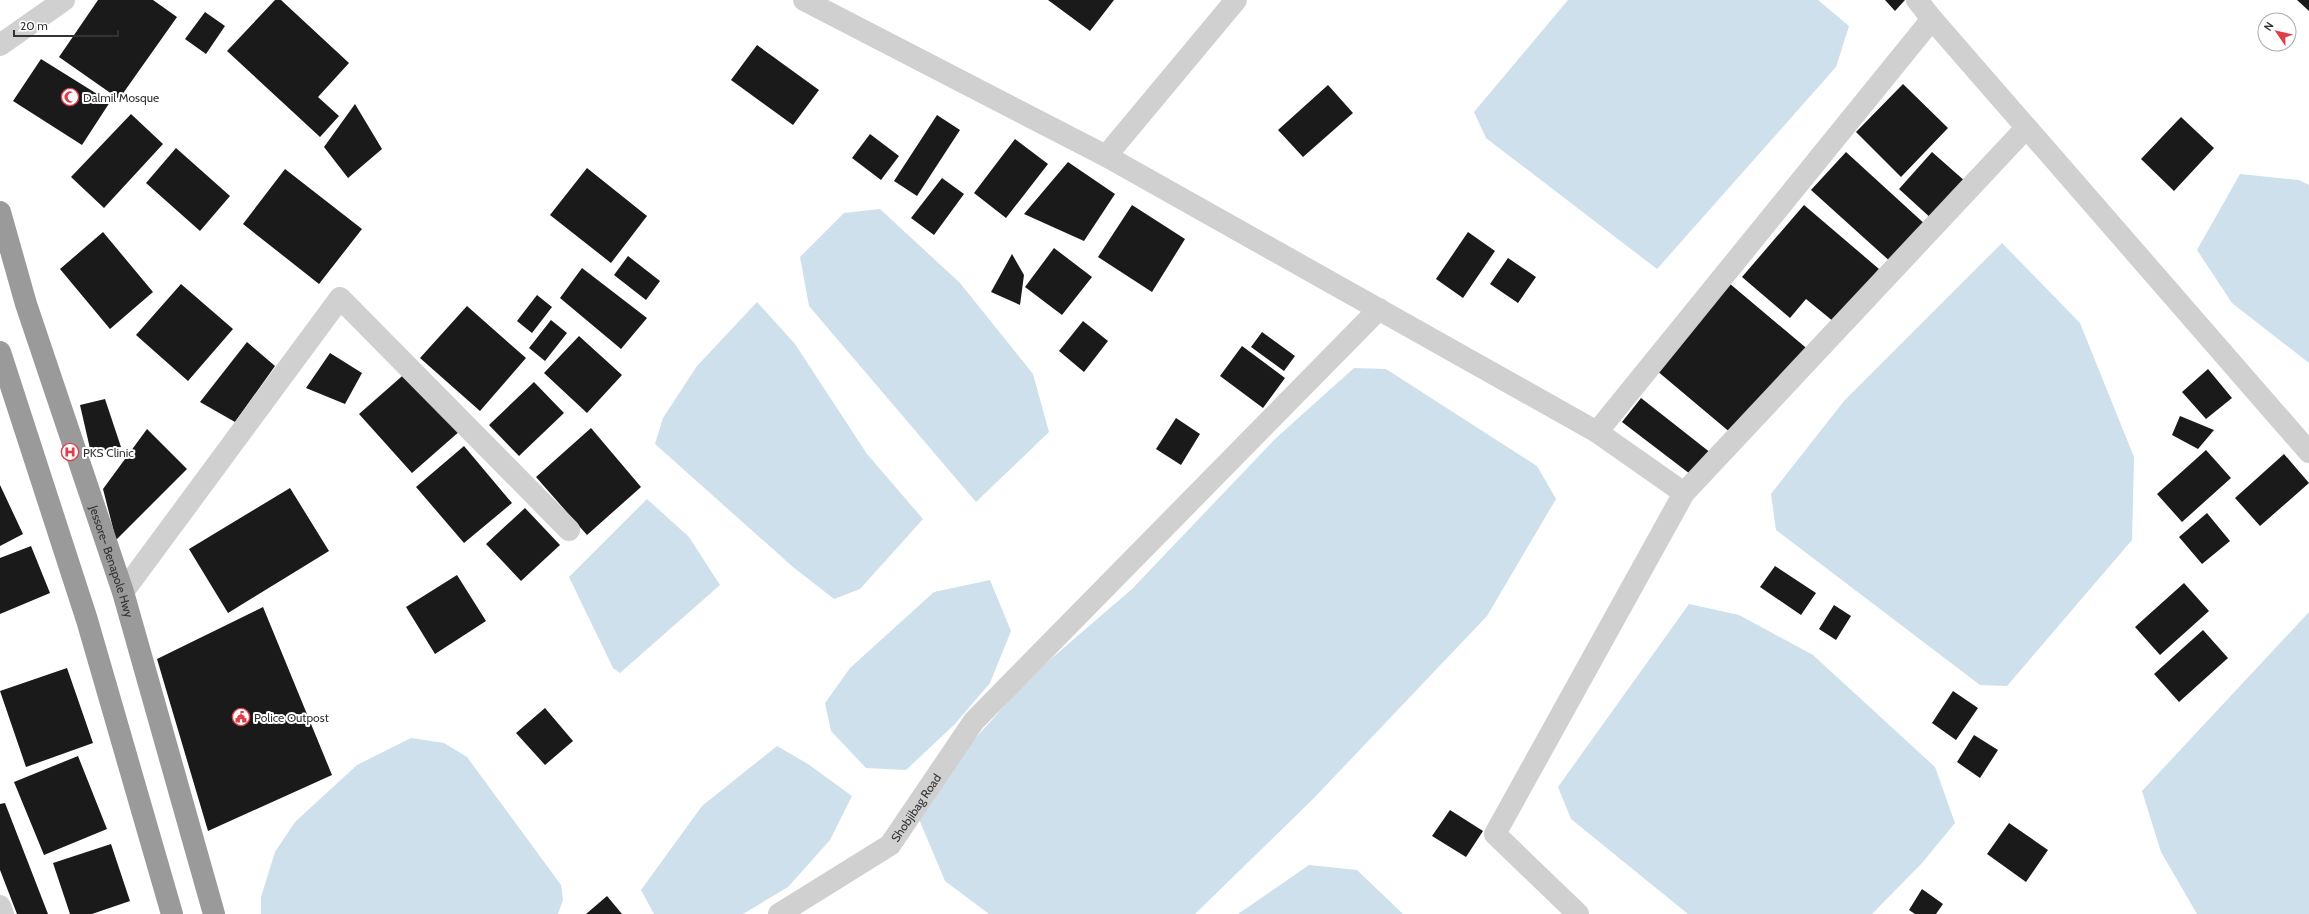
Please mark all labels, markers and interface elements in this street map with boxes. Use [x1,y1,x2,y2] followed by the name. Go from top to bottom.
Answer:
[14,12,118,38] scale bar
[2257,12,2297,52] north arrow
[20,18,48,33] text: 20 m
[2261,19,2277,34] text: N
[60,87,80,107] mosque icon: Dalmil Mosque
[83,90,159,105] place label: Dalmil Mosque
[60,442,80,462] hospital icon: PKS Clinic
[83,445,134,460] place label: PKS Clinic
[87,502,137,619] street label: Jessore- Benapole Hwy
[231,707,251,727] public building icon: Police Outpost
[254,710,329,725] place label: Police Outpost
[887,771,944,844] street label: Shobjibag Road

